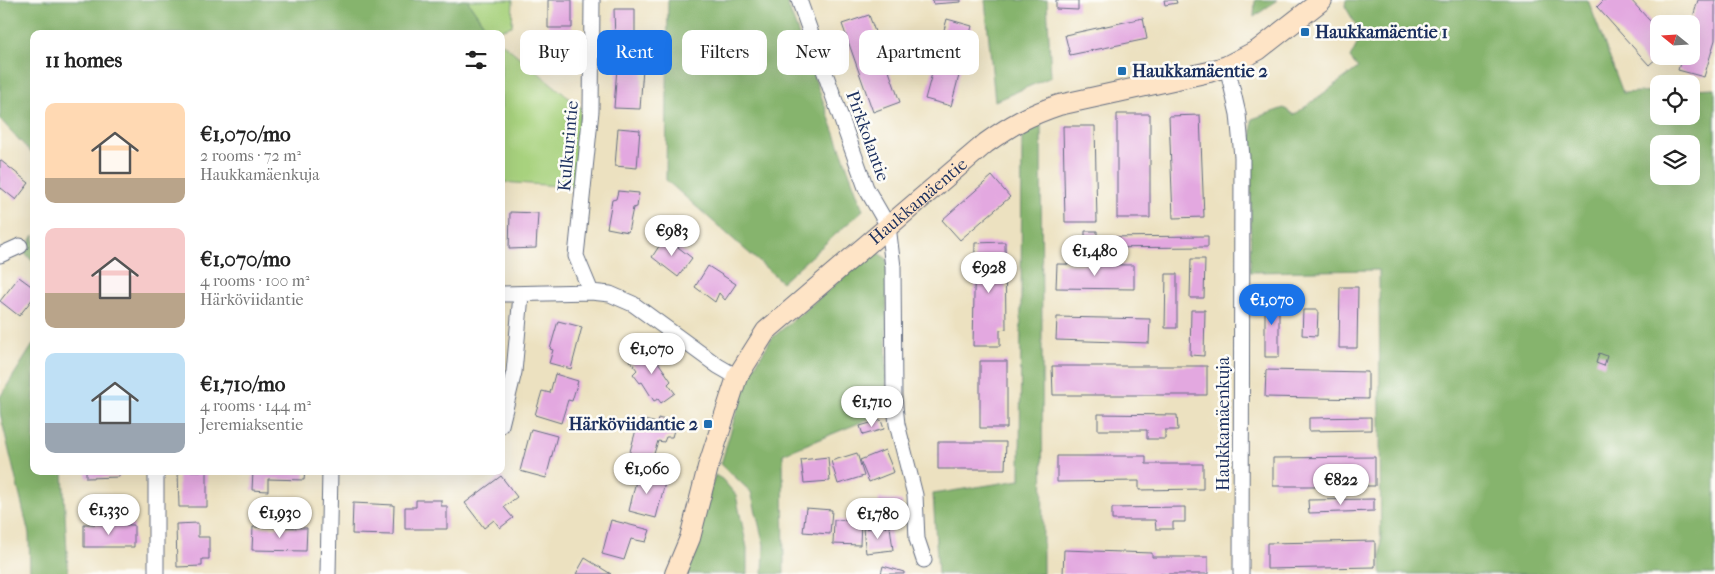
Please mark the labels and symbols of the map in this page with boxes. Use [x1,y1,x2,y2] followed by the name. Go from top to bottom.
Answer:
[1650,15,1700,65] north arrow
[1315,22,1448,43] place label: Haukkamäentie 1
[1299,26,1311,38] marker: Haukkamäentie 1
[1132,61,1268,82] place label: Haukkamäentie 2
[1116,65,1128,77] marker: Haukkamäentie 2
[841,88,894,185] street label: Pirkkolantie
[554,100,583,192] street label: Kulkurintie
[865,154,972,249] street label: Haukkamäentie
[642,214,702,257] pin: €983
[1054,234,1136,277] pin: €1,480
[959,252,1019,294] pin: €928
[1231,284,1313,326] pin: €1,070
[611,332,693,375] pin: €1,070
[1213,356,1234,491] street label: Haukkamäenkuja
[831,386,913,428] pin: €1,710
[569,414,698,435] place label: Härköviidantie 2
[702,418,714,430] marker: Härköviidantie 2
[606,452,688,495] pin: €1,060
[1311,464,1371,506] pin: €822
[68,494,150,536] pin: €1,330
[239,496,321,539] pin: €1,930
[837,498,919,540] pin: €1,780

